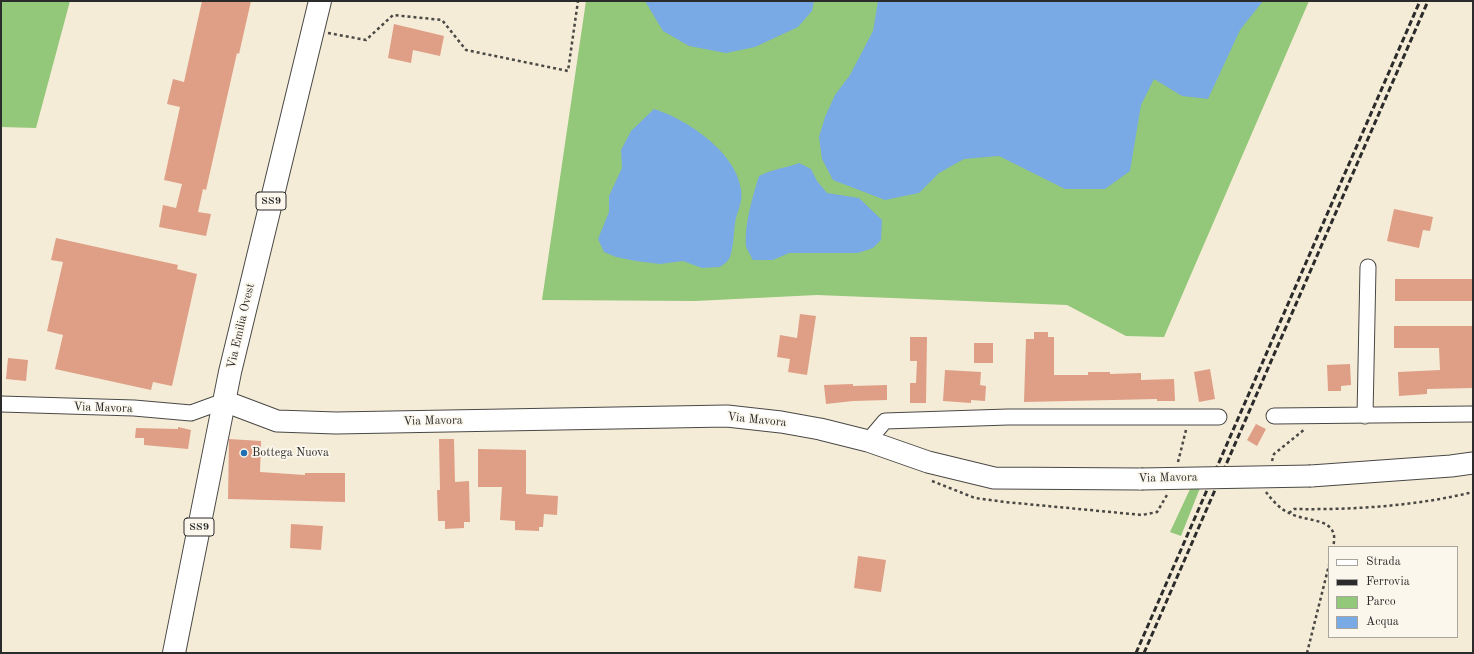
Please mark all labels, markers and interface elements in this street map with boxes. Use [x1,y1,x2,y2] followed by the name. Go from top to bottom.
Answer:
[256,192,286,210] road number: SS9
[224,282,258,370] street label: Via Emilia Ovest
[73,400,133,416] street label: Via Mavora
[727,410,787,430] street label: Via Mavora
[403,413,463,429] street label: Via Mavora
[252,446,329,460] place label: Bottega Nuova
[239,448,249,458] marker: Bottega Nuova
[1138,470,1198,486] street label: Via Mavora
[184,518,214,536] road number: SS9
[1328,546,1458,638] legend
[1366,556,1401,568] text: Strada
[1366,576,1410,588] text: Ferrovia
[1366,596,1396,608] text: Parco
[1366,616,1399,628] text: Acqua

